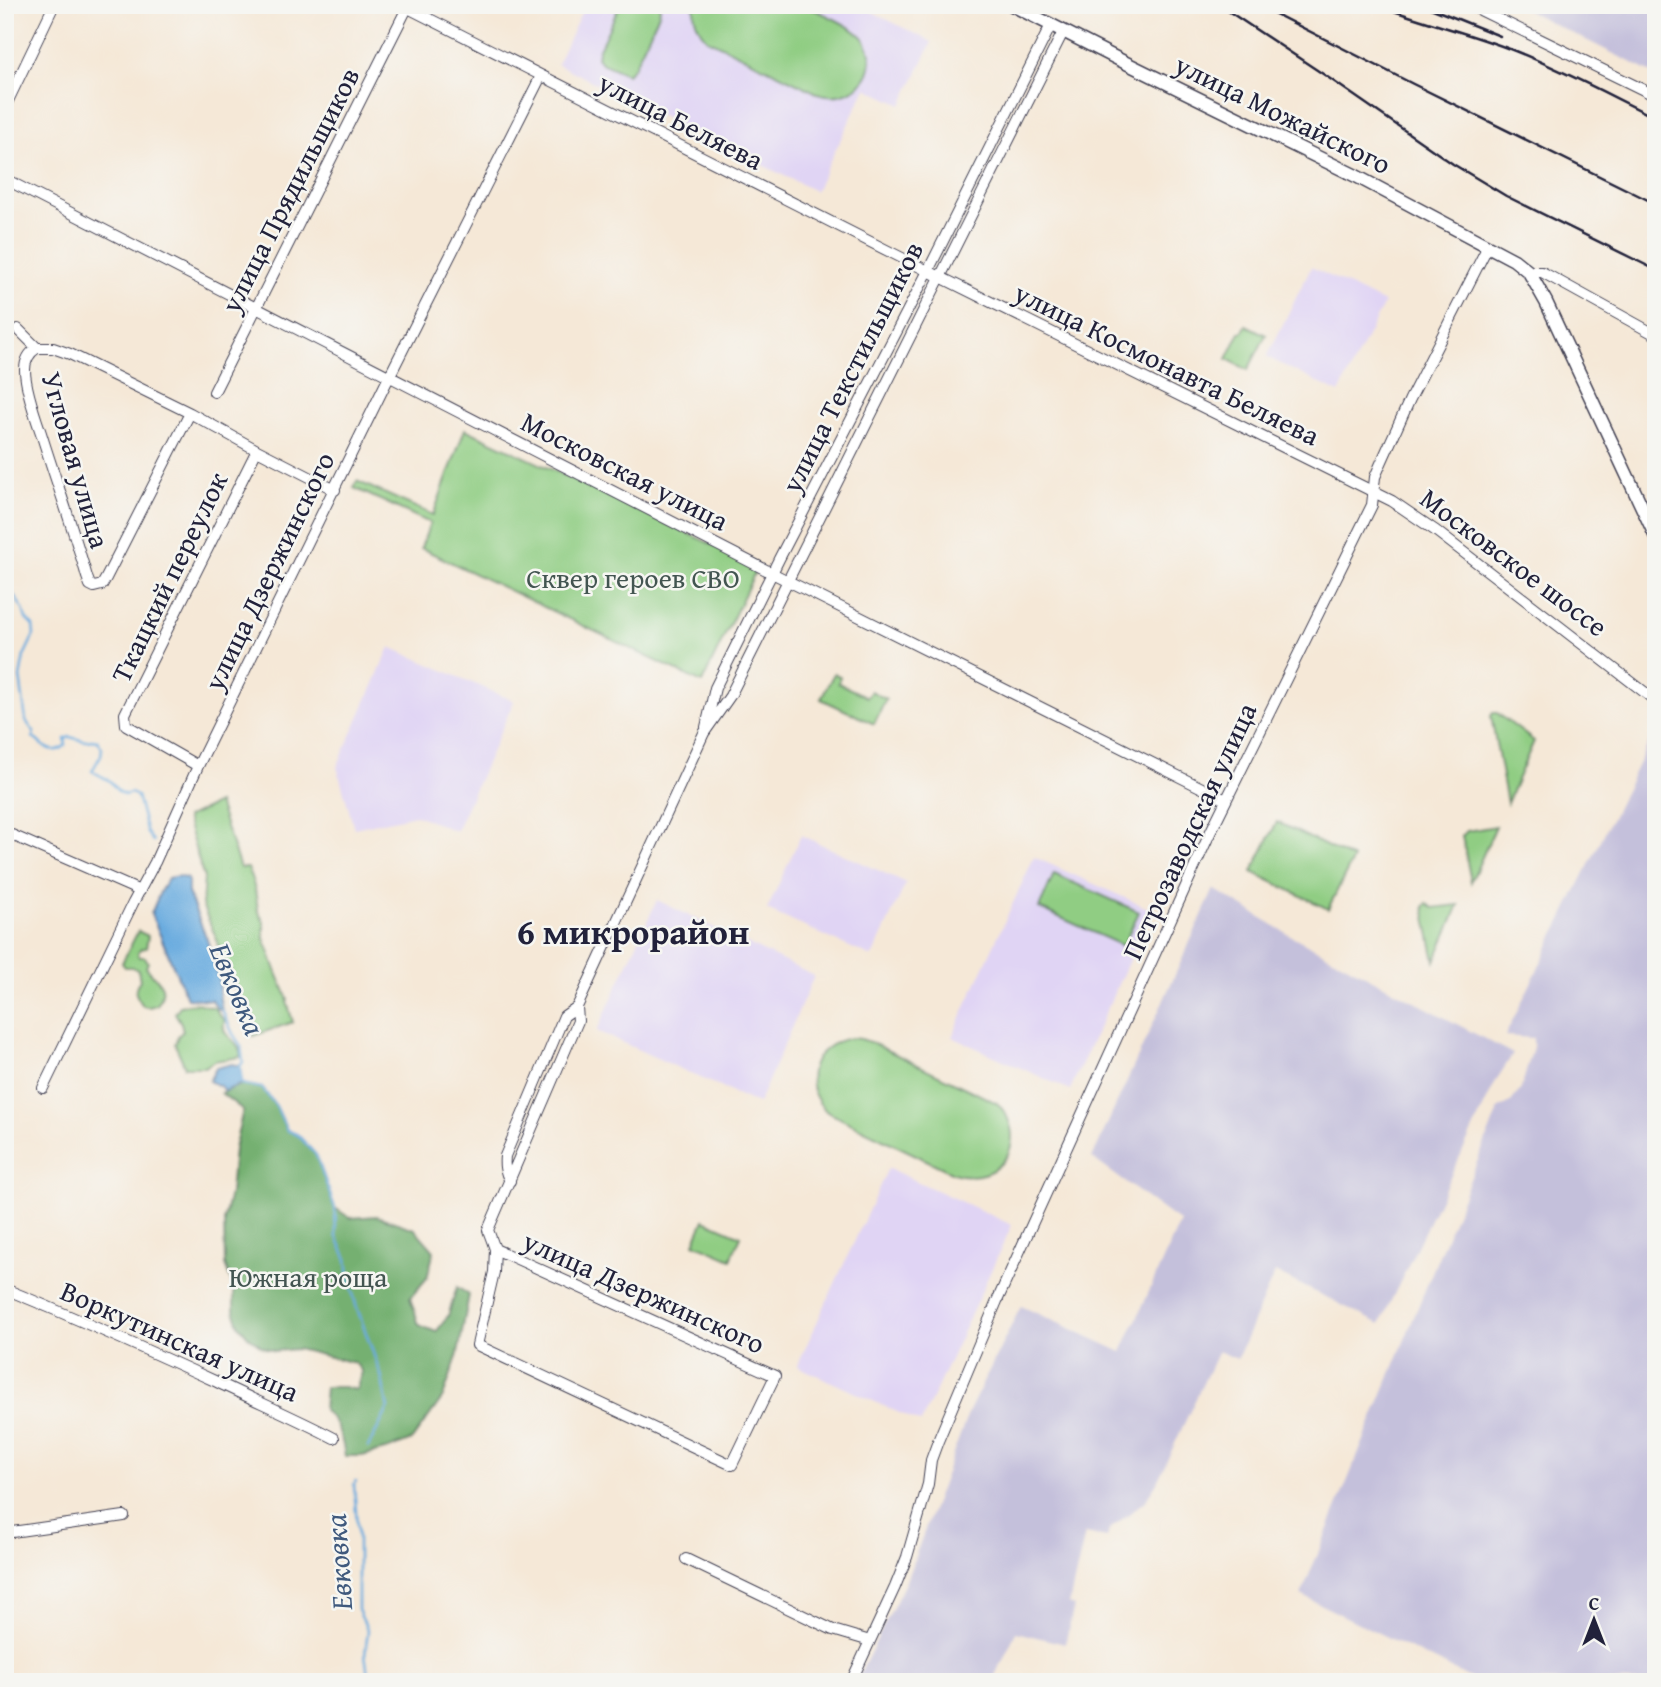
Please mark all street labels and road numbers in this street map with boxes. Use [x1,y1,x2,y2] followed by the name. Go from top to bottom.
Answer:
[1167,43,1398,184] street label: улица Можайского
[209,60,369,320] street label: улица Прядильщиков
[591,61,772,180] street label: улица Беляева
[770,234,933,501] street label: улица Текстильщиков
[1007,271,1327,456] street label: улица Космонавта Беляева
[32,367,121,553] street label: Угловая улица
[515,401,737,541] street label: Московская улица
[192,445,344,698] street label: улица Дзержинского
[100,464,237,689] street label: Ткацкий переулок
[1412,477,1617,646] street label: Московское шоссе
[1111,695,1266,966] street label: Петрозаводская улица
[516,1219,772,1363] street label: улица Дзержинского
[55,1270,307,1412] street label: Воркутинская улица

